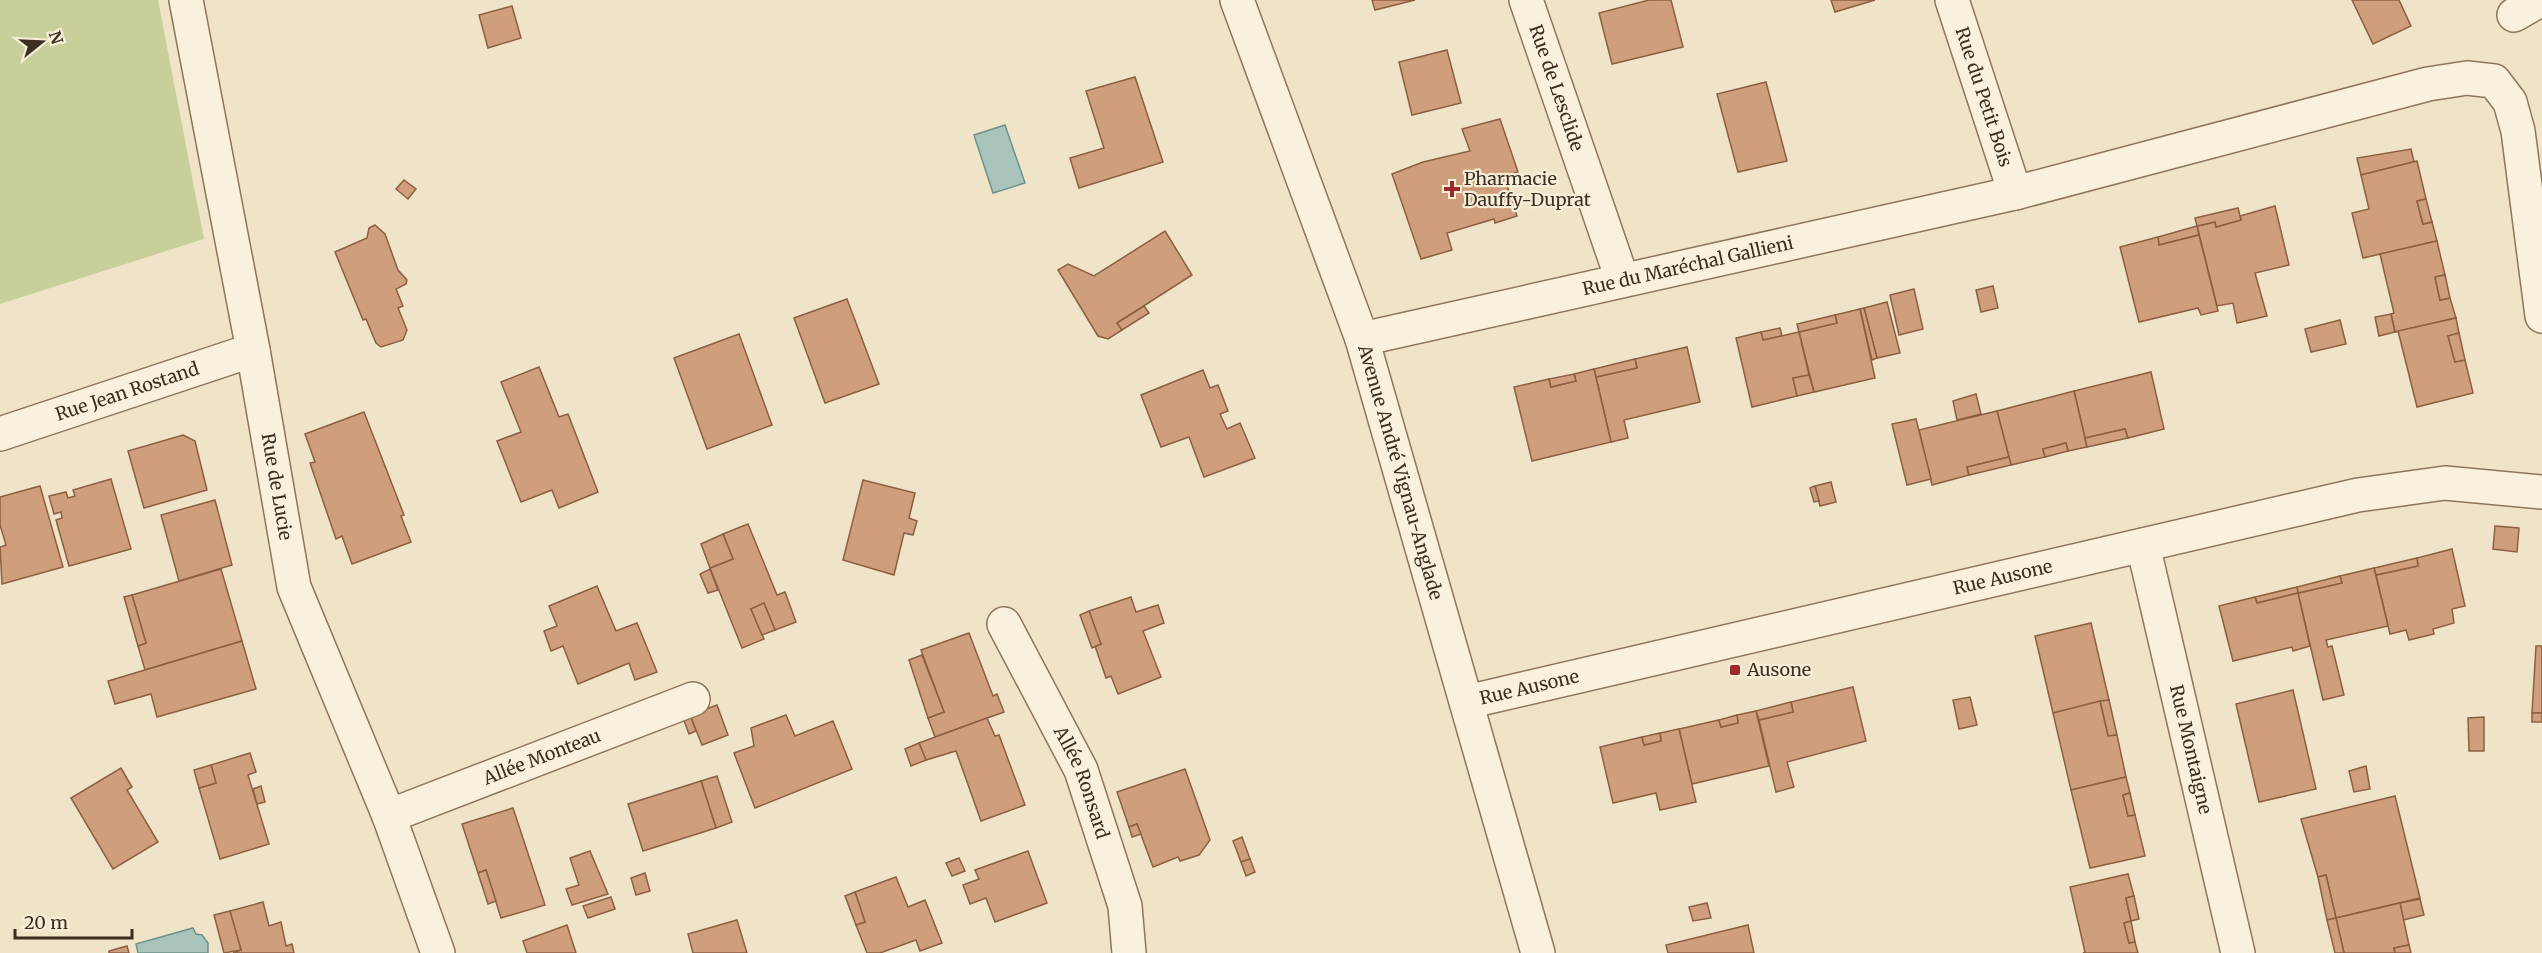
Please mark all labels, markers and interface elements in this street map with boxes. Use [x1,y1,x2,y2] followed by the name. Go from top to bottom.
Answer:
[12,12,72,72] north arrow
[1524,21,1589,154] street label: Rue de Lesclide
[1951,24,2018,170] street label: Rue du Petit Bois
[45,28,68,47] text: N
[1464,167,1591,211] place label: Pharmacie Dauffy-Duprat
[1445,182,1459,196] marker: Pharmacie Dauffy-Duprat
[1580,231,1796,300] street label: Rue du Maréchal Gallieni
[1353,341,1448,602] street label: Avenue André Vignau-Anglade
[52,357,202,426] street label: Rue Jean Rostand
[257,431,298,542] street label: Rue de Lucie
[1951,554,2055,600] street label: Rue Ausone
[1746,658,1811,681] place label: Ausone
[1728,663,1742,677] marker: Ausone
[1477,664,1581,710] street label: Rue Ausone
[2165,682,2217,816] street label: Rue Montaigne
[1048,721,1115,842] street label: Allée Ronsard
[479,724,604,790] street label: Allée Monteau
[15,902,132,940] scale bar
[24,911,68,934] text: 20 m

